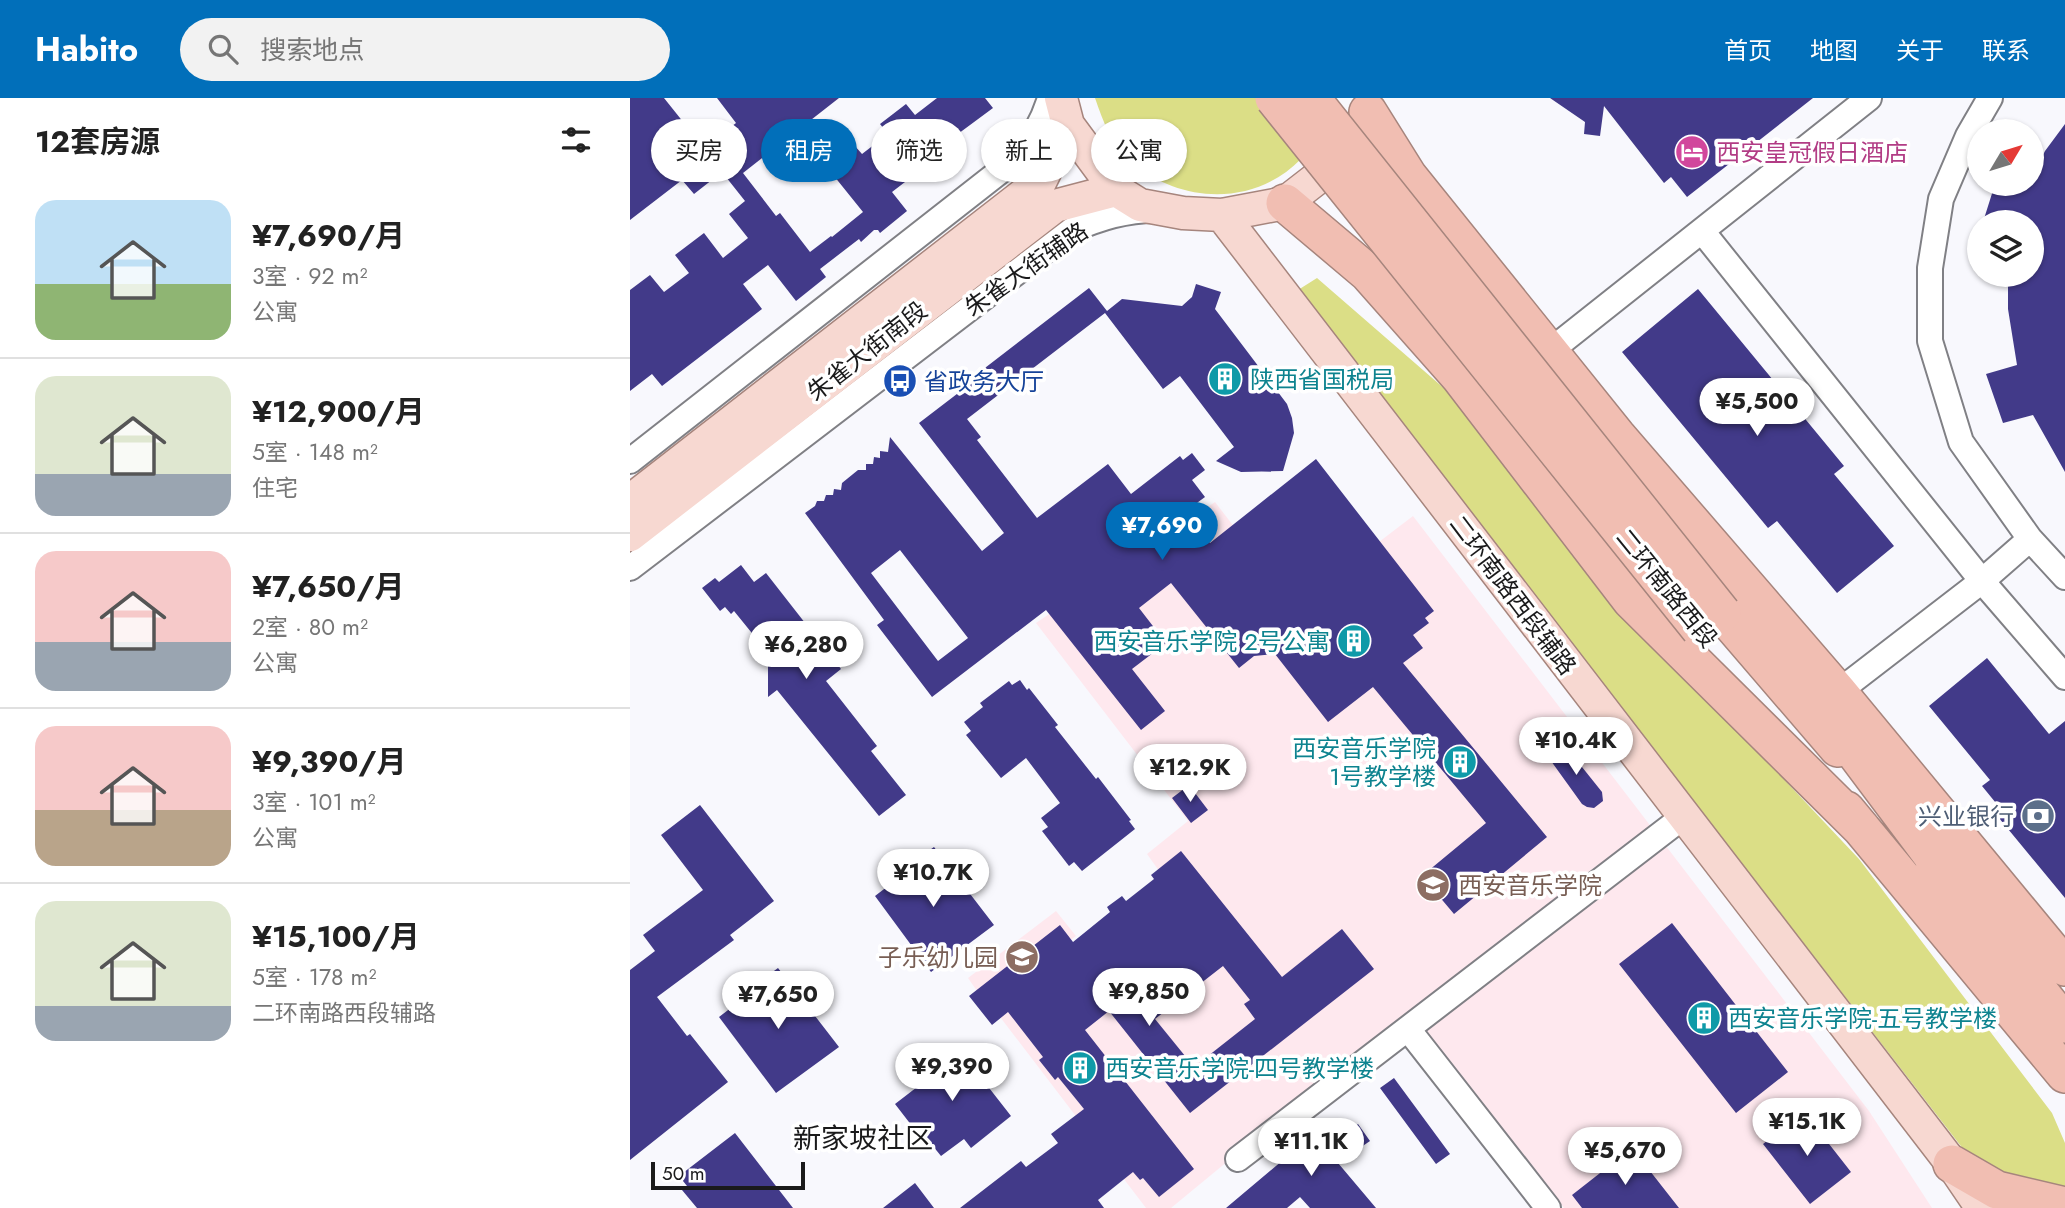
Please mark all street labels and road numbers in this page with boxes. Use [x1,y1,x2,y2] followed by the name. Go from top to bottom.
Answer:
[957,213,1095,325] street label: 朱雀大街辅路
[799,293,935,409] street label: 朱雀大街南段
[1441,508,1585,682] street label: 二环南路西段辅路
[1608,521,1726,655] street label: 二环南路西段

